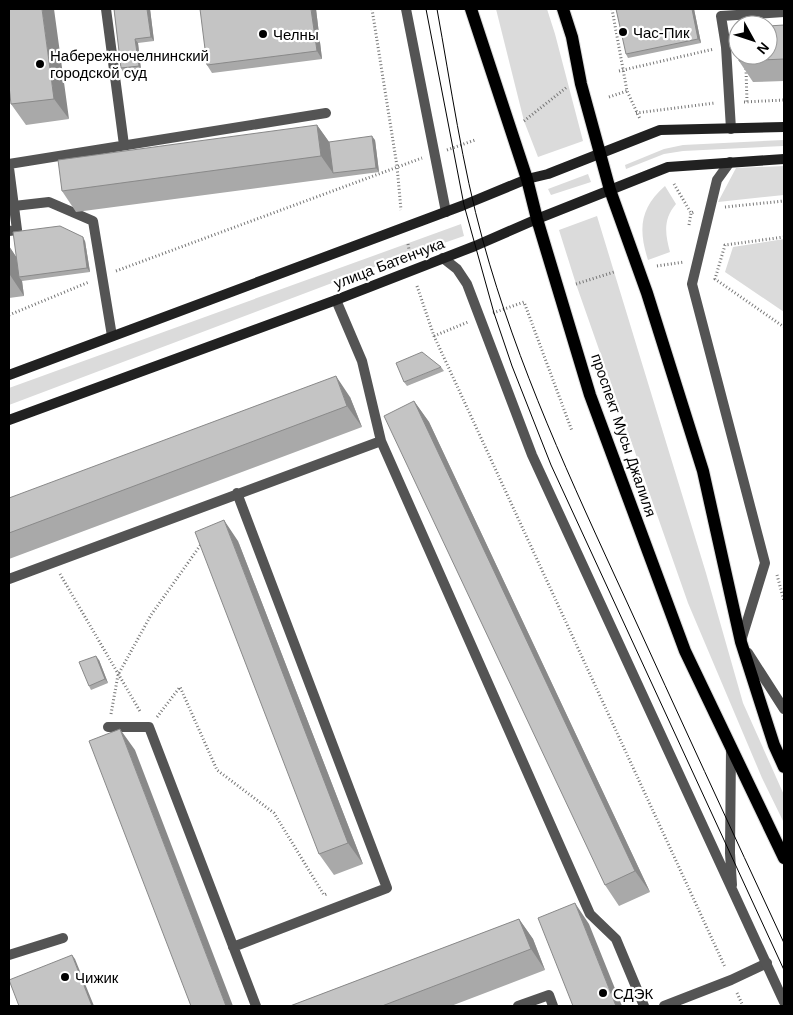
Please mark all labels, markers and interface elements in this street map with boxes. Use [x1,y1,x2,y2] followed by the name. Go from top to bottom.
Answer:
[728,15,778,65] north arrow
[633,24,690,41] place label: Час-Пик
[273,26,319,43] place label: Челны
[617,26,629,38] marker: Час-Пик
[257,28,269,40] marker: Челны
[754,39,772,57] text: N
[50,47,209,81] place label: Набережночелнинский городской суд
[34,58,46,70] marker: Набережночелнинский городской суд
[331,234,447,292] street label: улица Батенчука
[588,351,660,519] street label: проспект Мусы Джалиля
[75,969,119,986] place label: Чижик
[59,971,71,983] marker: Чижик
[613,985,653,1002] place label: СДЭК
[597,987,609,999] marker: СДЭК

